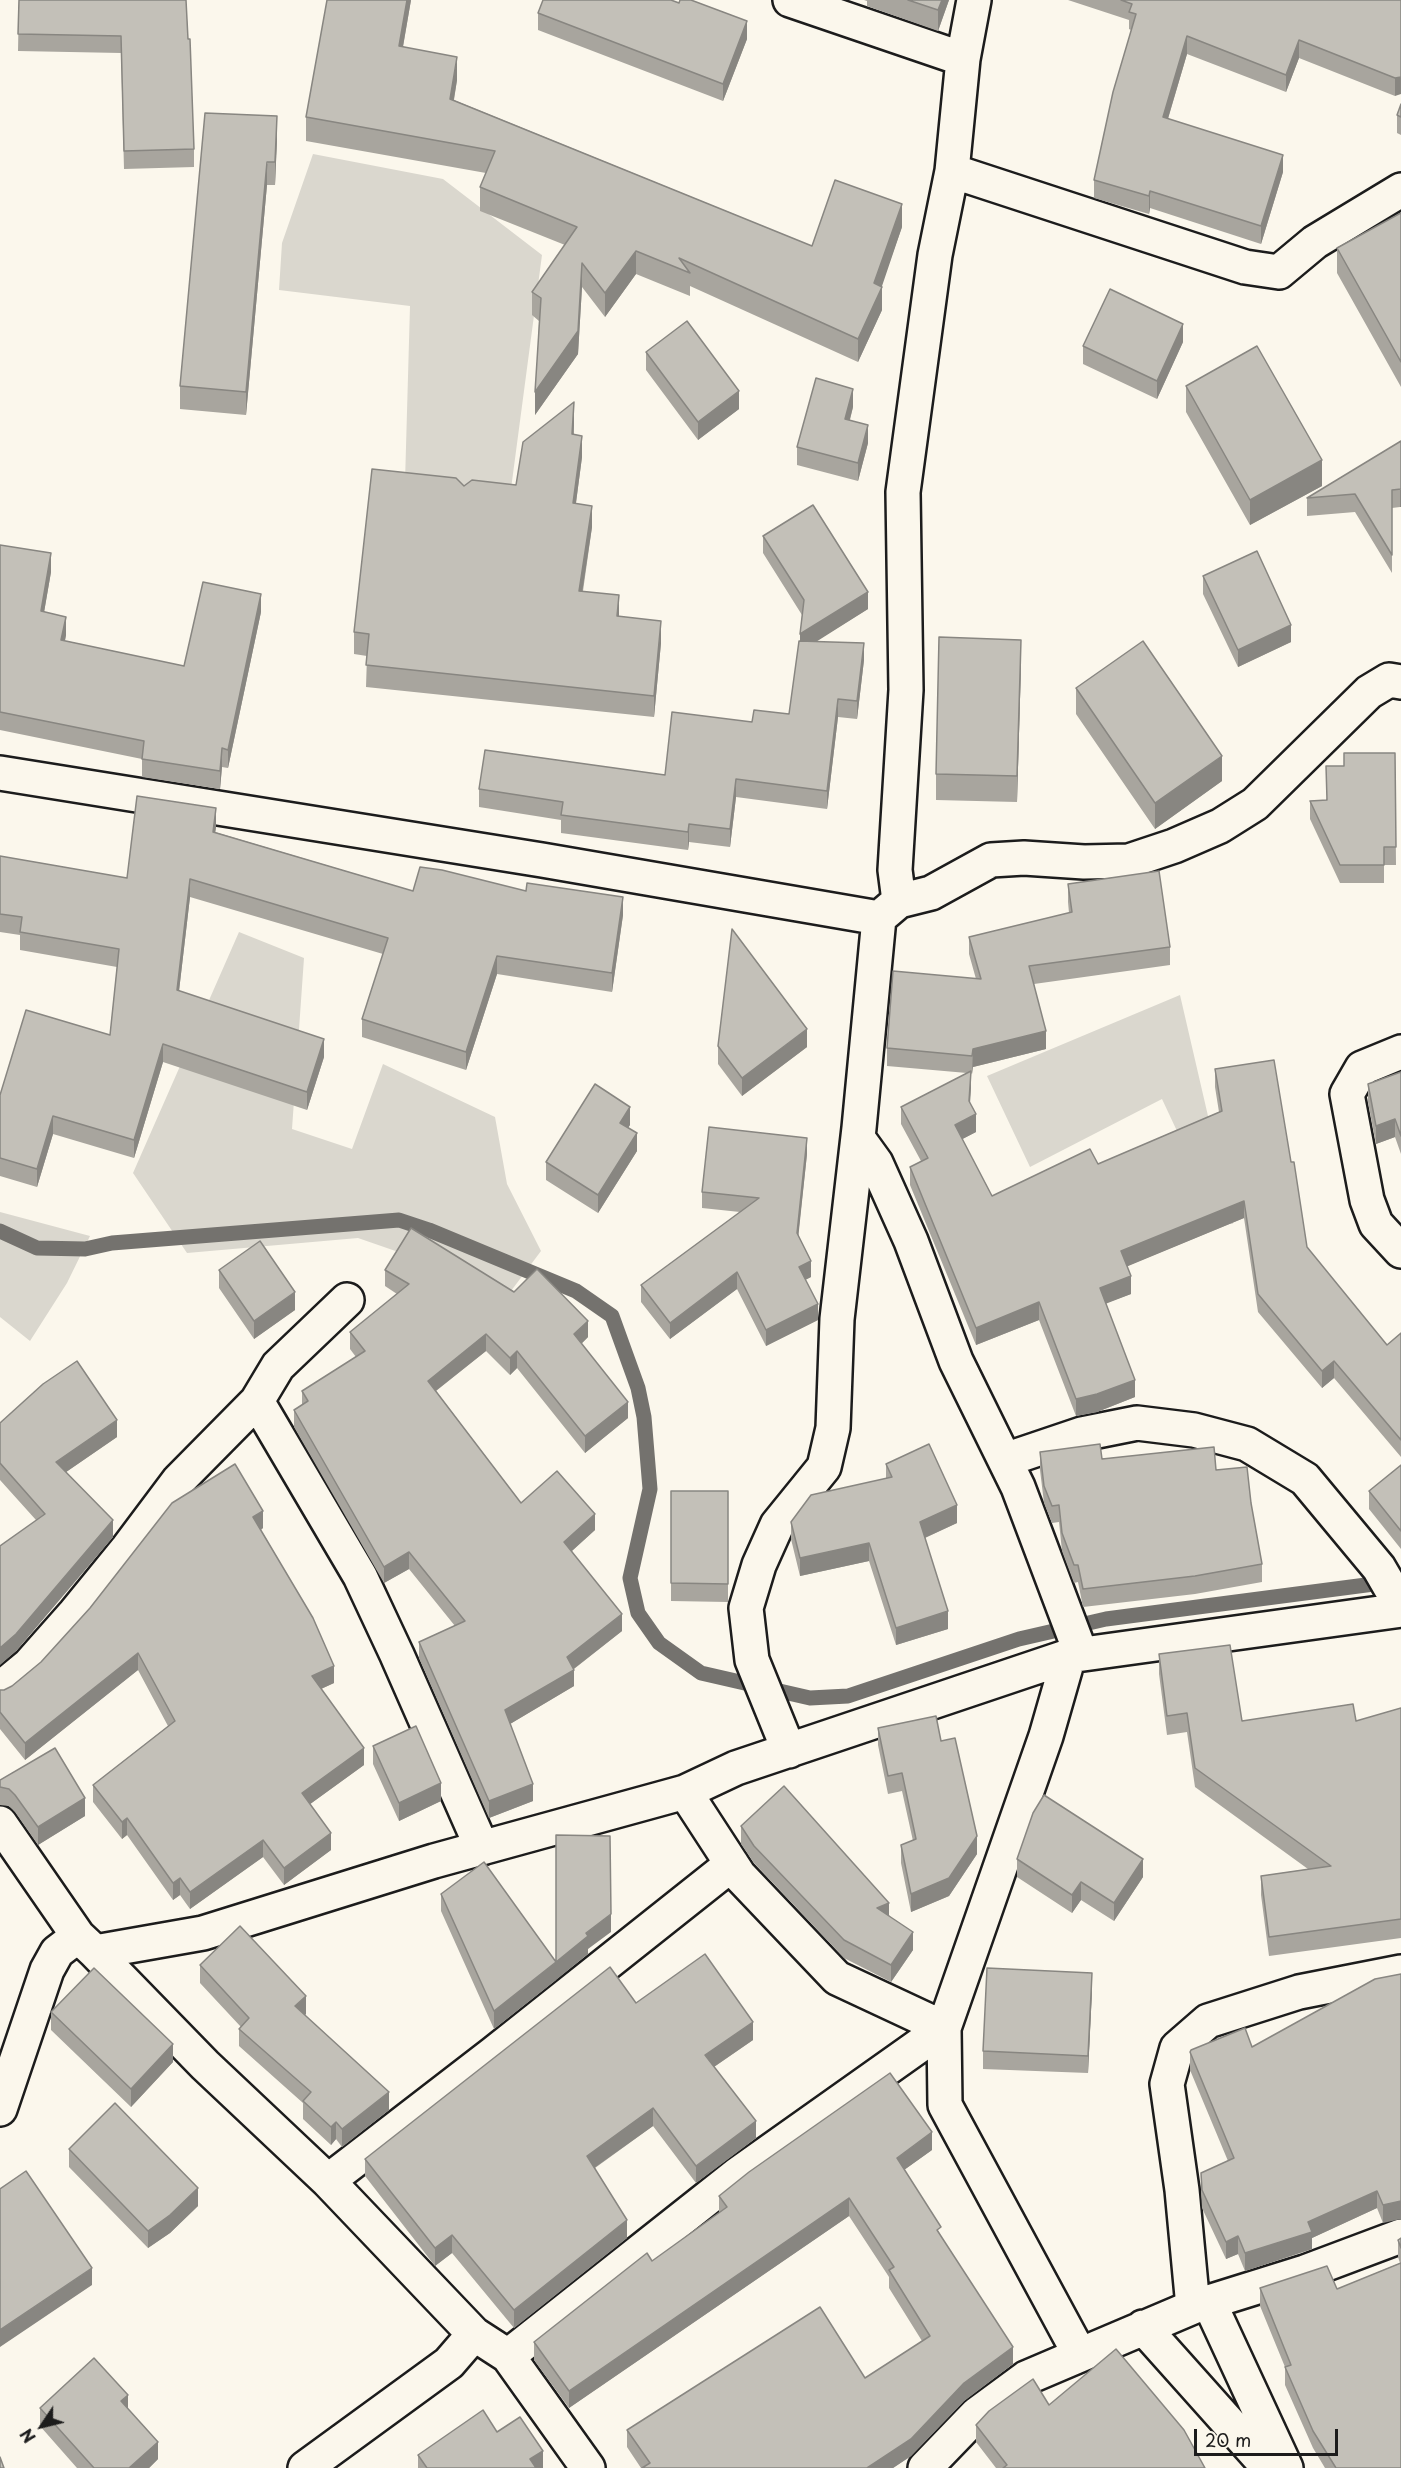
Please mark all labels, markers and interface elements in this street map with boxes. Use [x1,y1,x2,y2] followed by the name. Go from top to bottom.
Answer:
[12,2396,72,2456] north arrow
[1197,2417,1341,2455] scale bar
[14,2424,41,2448] text: N
[1205,2426,1251,2453] text: 20 m

